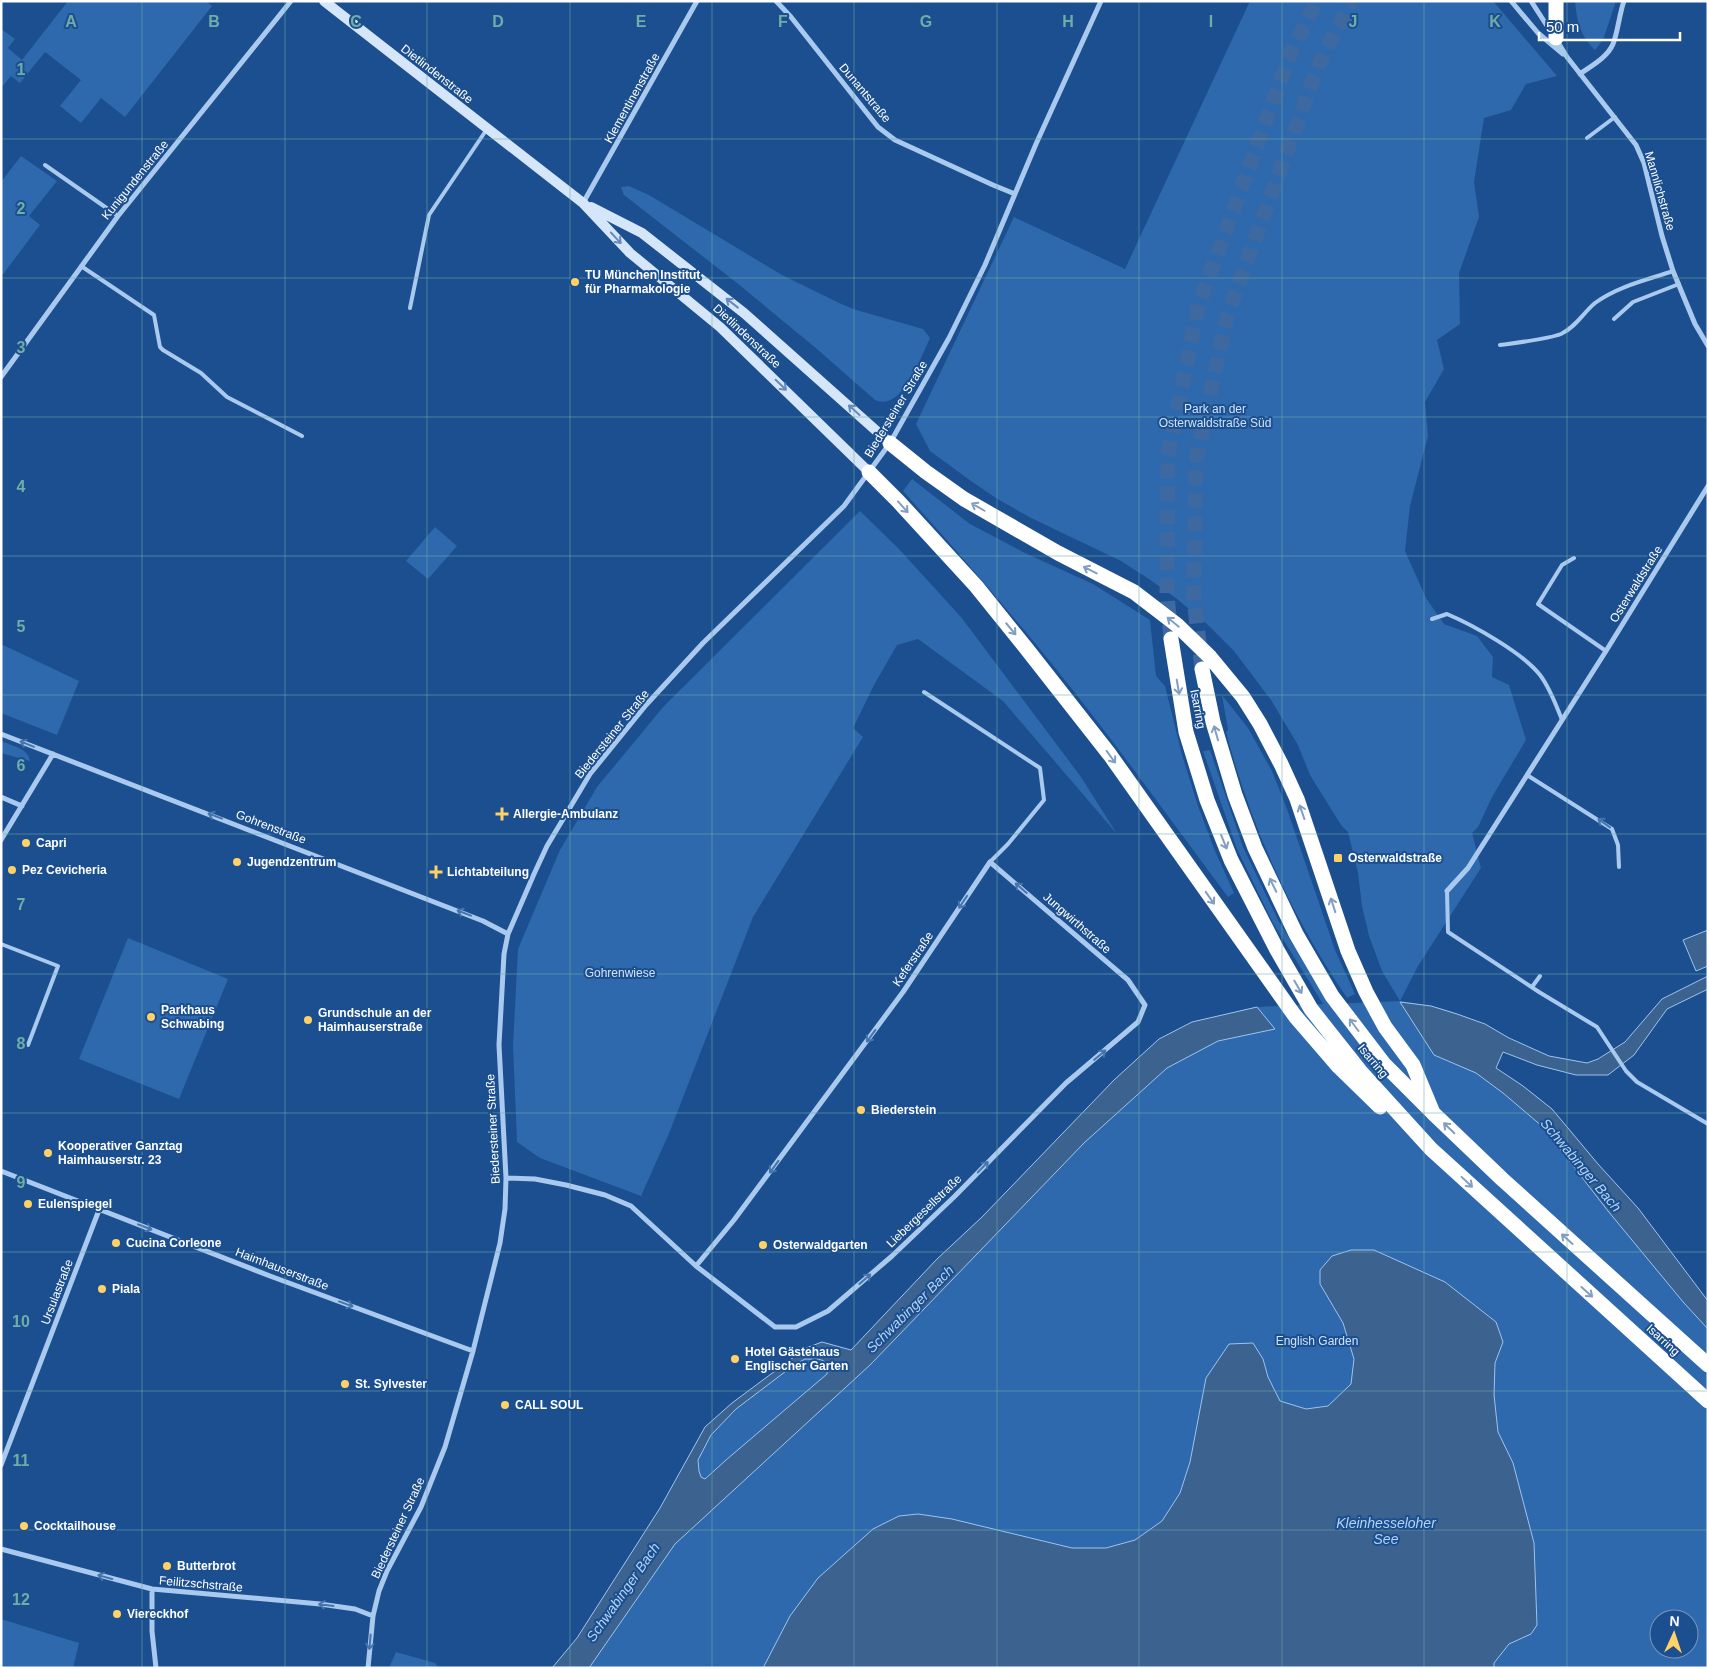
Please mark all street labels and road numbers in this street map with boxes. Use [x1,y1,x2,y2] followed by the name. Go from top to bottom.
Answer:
[398,42,476,107] street label: Dietlindenstraße
[601,50,663,145] street label: Klementinenstraße
[836,61,894,126] street label: Dunantstraße
[99,137,172,223] street label: Kunigundenstraße
[1642,150,1678,233] street label: Mannlichstraße
[710,301,784,371] street label: Dietlindenstraße
[862,358,931,460] street label: Biedersteiner Straße
[1607,543,1665,625] street label: Osterwaldstraße
[572,687,652,781] street label: Biedersteiner Straße
[1187,688,1209,730] street label: Isarring
[234,807,308,847] street label: Gohrenstraße
[1040,890,1114,956] street label: Jungwirthstraße
[890,929,937,989] street label: Keferstraße
[1355,1041,1391,1081] street label: Isarring
[483,1073,503,1184] street label: Biedersteiner Straße
[884,1171,965,1250] street label: Liebergesellstraße
[233,1245,331,1293] street label: Haimhauserstraße
[38,1257,76,1327] street label: Ursulastraße
[1643,1321,1683,1359] street label: Isarring
[368,1475,428,1581] street label: Biedersteiner Straße
[159,1573,244,1595] street label: Feilitzschstraße

